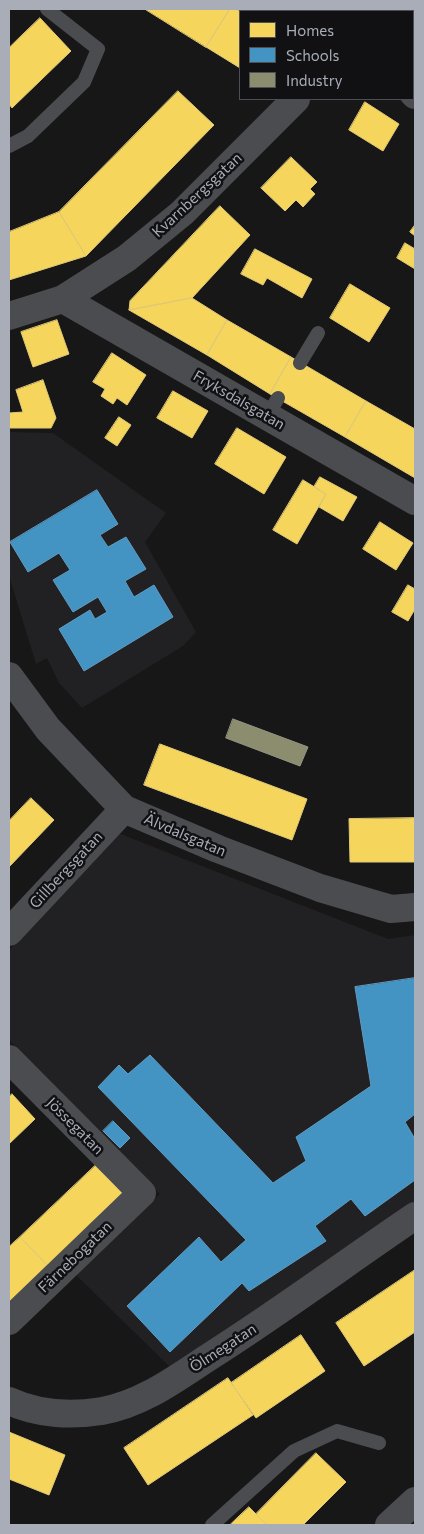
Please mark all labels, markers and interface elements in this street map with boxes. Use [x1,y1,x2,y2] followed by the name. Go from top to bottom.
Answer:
[239,10,414,100] legend
[286,21,334,39] text: Homes
[286,46,339,64] text: Schools
[286,71,343,89] text: Industry
[149,149,245,241] street label: Kvarnbergsgatan
[190,367,288,433] street label: Fryksdalsgatan
[141,810,229,860] street label: Älvdalsgatan
[26,828,106,912] street label: Gillbergsgatan
[43,1094,107,1158] street label: Jössegatan
[35,1218,115,1296] street label: Färnebogatan
[186,1320,260,1376] street label: Ölmegatan

